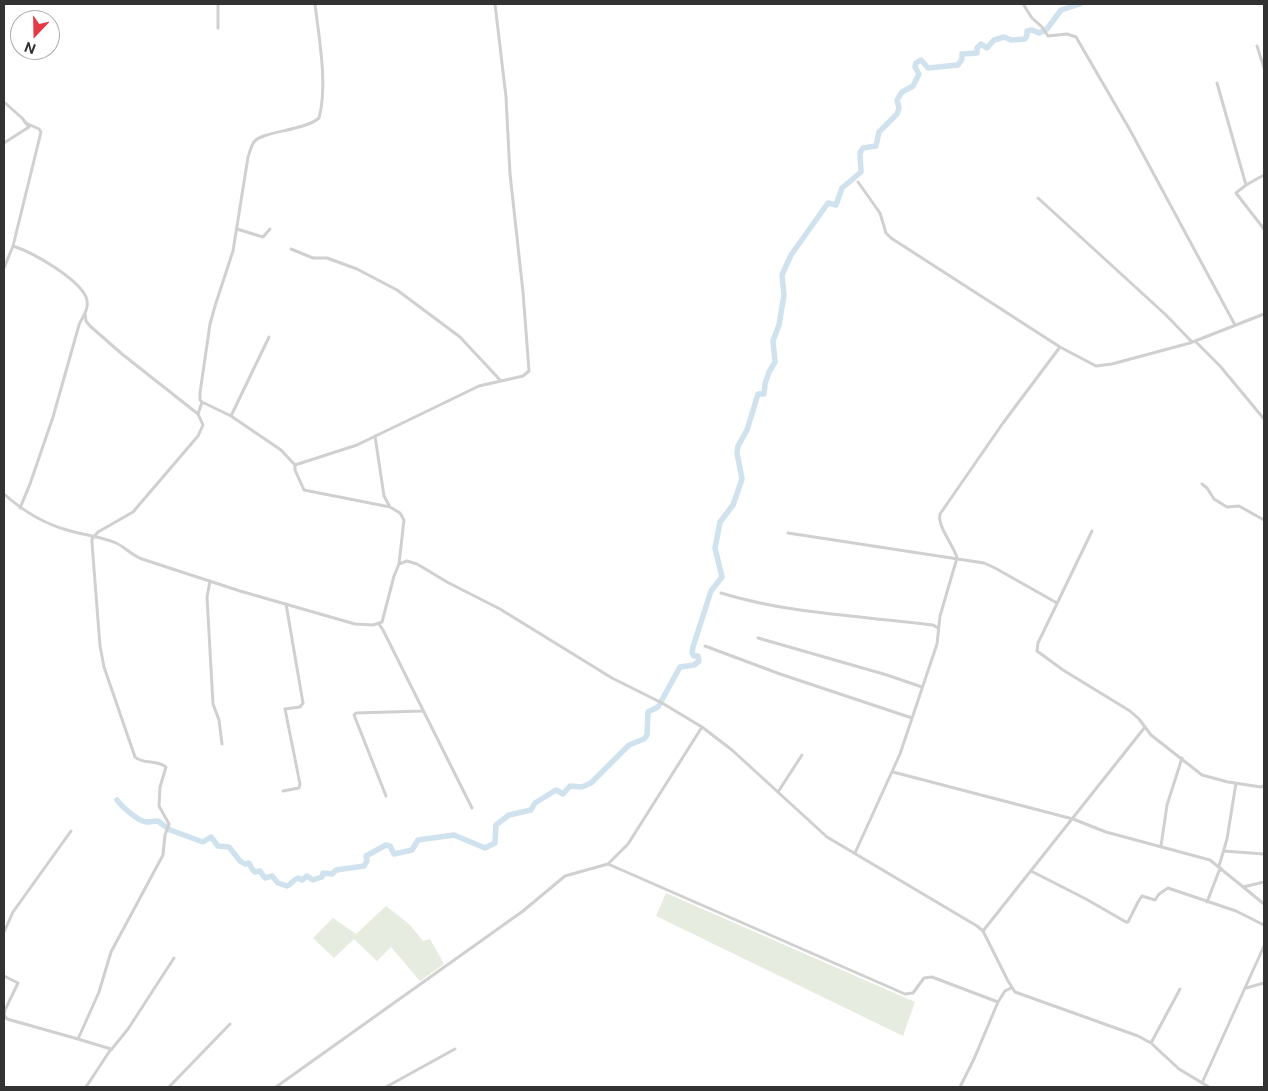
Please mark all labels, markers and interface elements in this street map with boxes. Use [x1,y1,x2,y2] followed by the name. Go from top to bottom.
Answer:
[10,10,60,60] north arrow
[22,39,38,58] text: N

